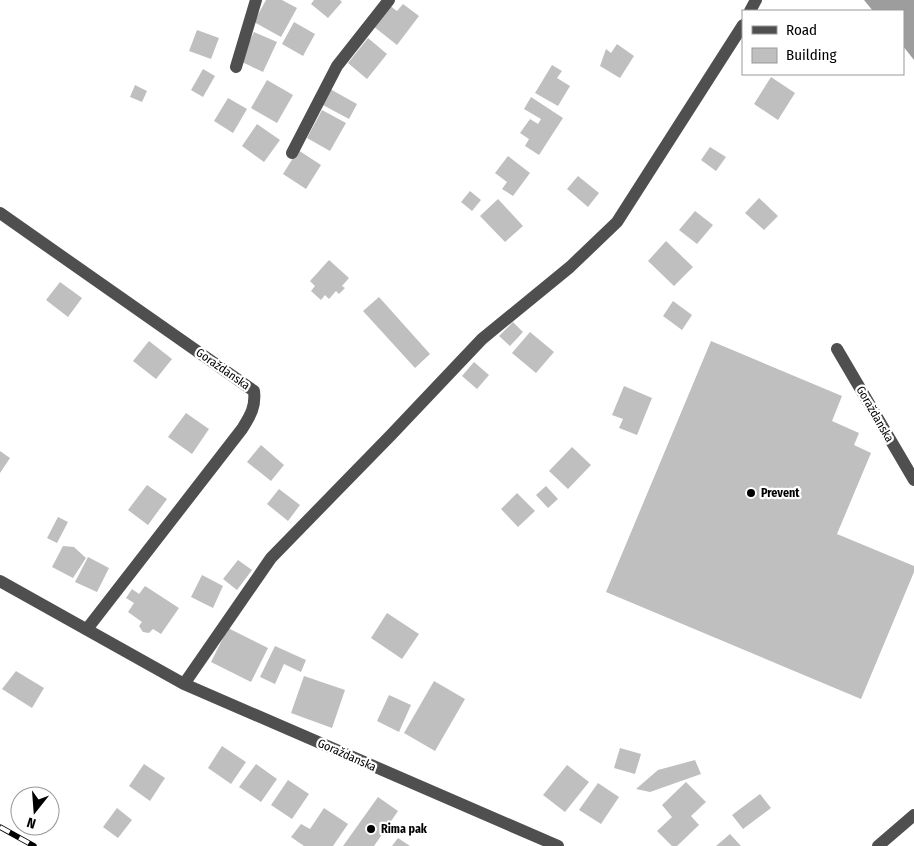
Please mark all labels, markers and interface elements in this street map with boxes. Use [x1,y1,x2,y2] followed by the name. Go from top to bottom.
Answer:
[742,10,904,75] legend
[786,21,817,39] text: Road
[786,46,837,64] text: Building
[193,345,253,393] street label: Goraždanska
[853,383,897,445] street label: Goraždanska
[761,486,800,500] place label: Prevent
[745,487,757,499] marker: Prevent
[316,736,379,774] street label: Goraždanska
[10,786,60,836] north arrow
[25,814,38,832] text: N
[381,822,428,836] place label: Rima pak
[365,823,377,835] marker: Rima pak

